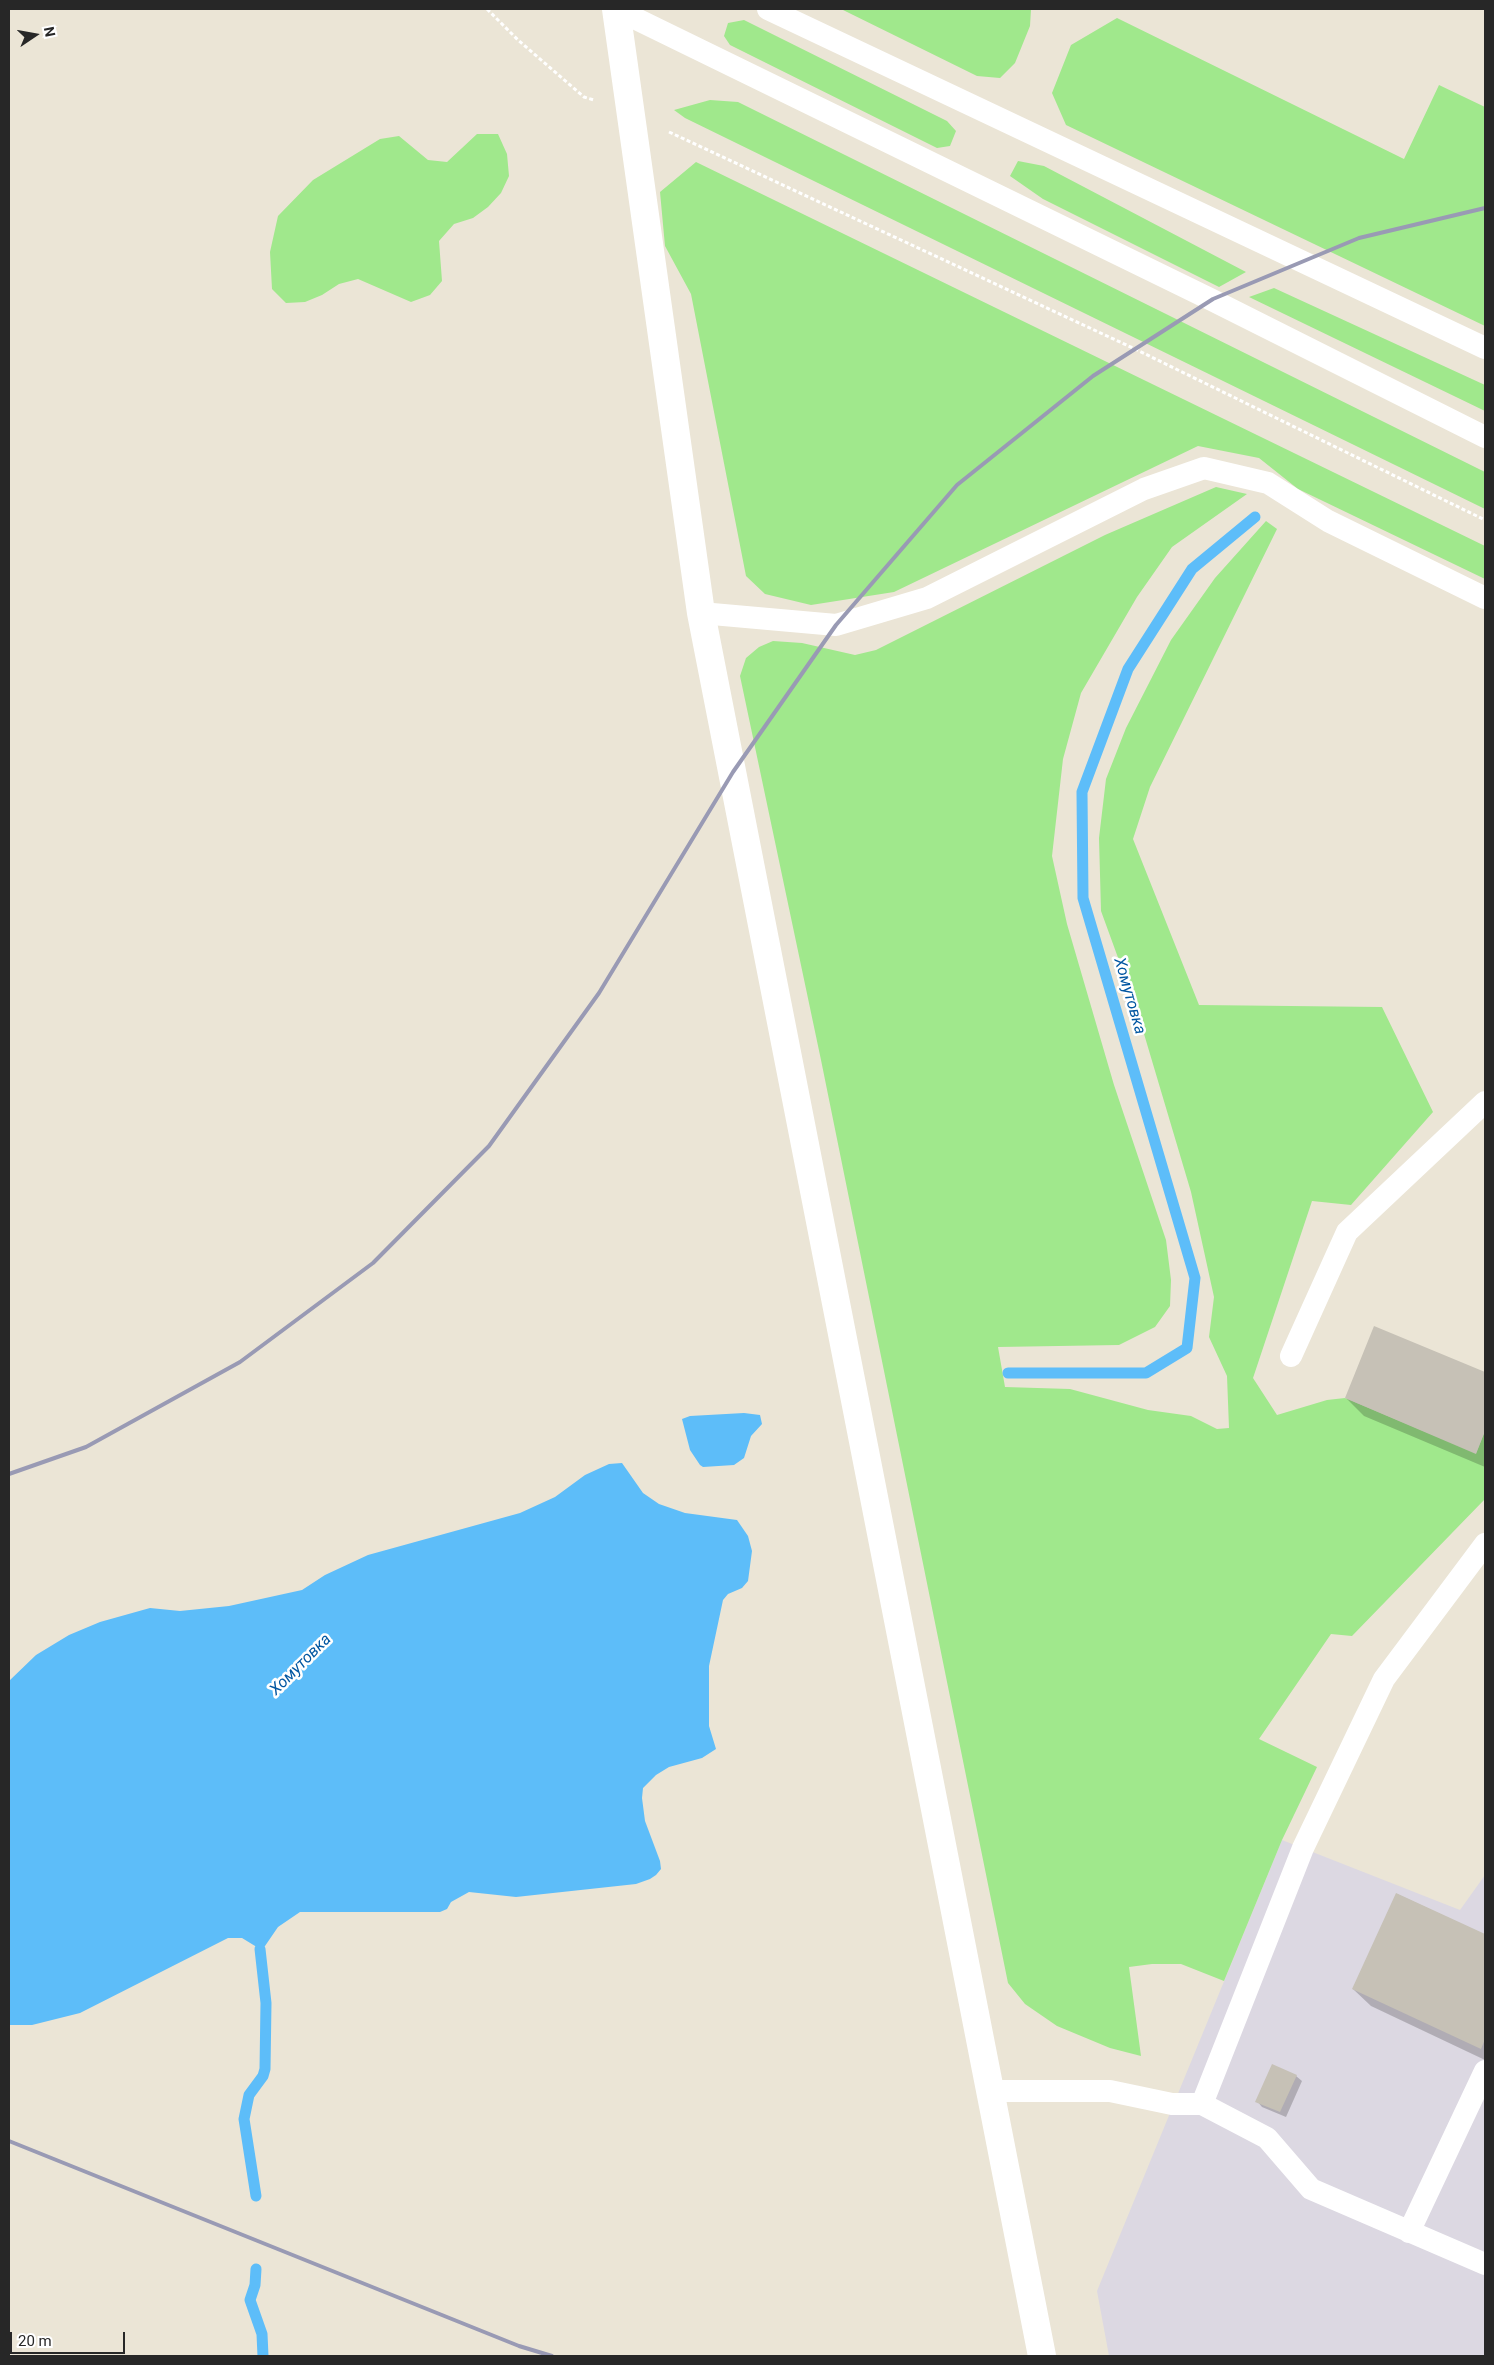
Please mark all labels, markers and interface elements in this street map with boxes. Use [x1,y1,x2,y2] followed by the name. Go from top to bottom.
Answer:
[10,10,60,60] north arrow
[41,25,59,38] text: N
[1109,955,1149,1037] water label: Хомутовка
[266,1630,336,1700] water label: Хомутовка
[12,2322,128,2354] scale bar
[18,2332,52,2350] text: 20 m

